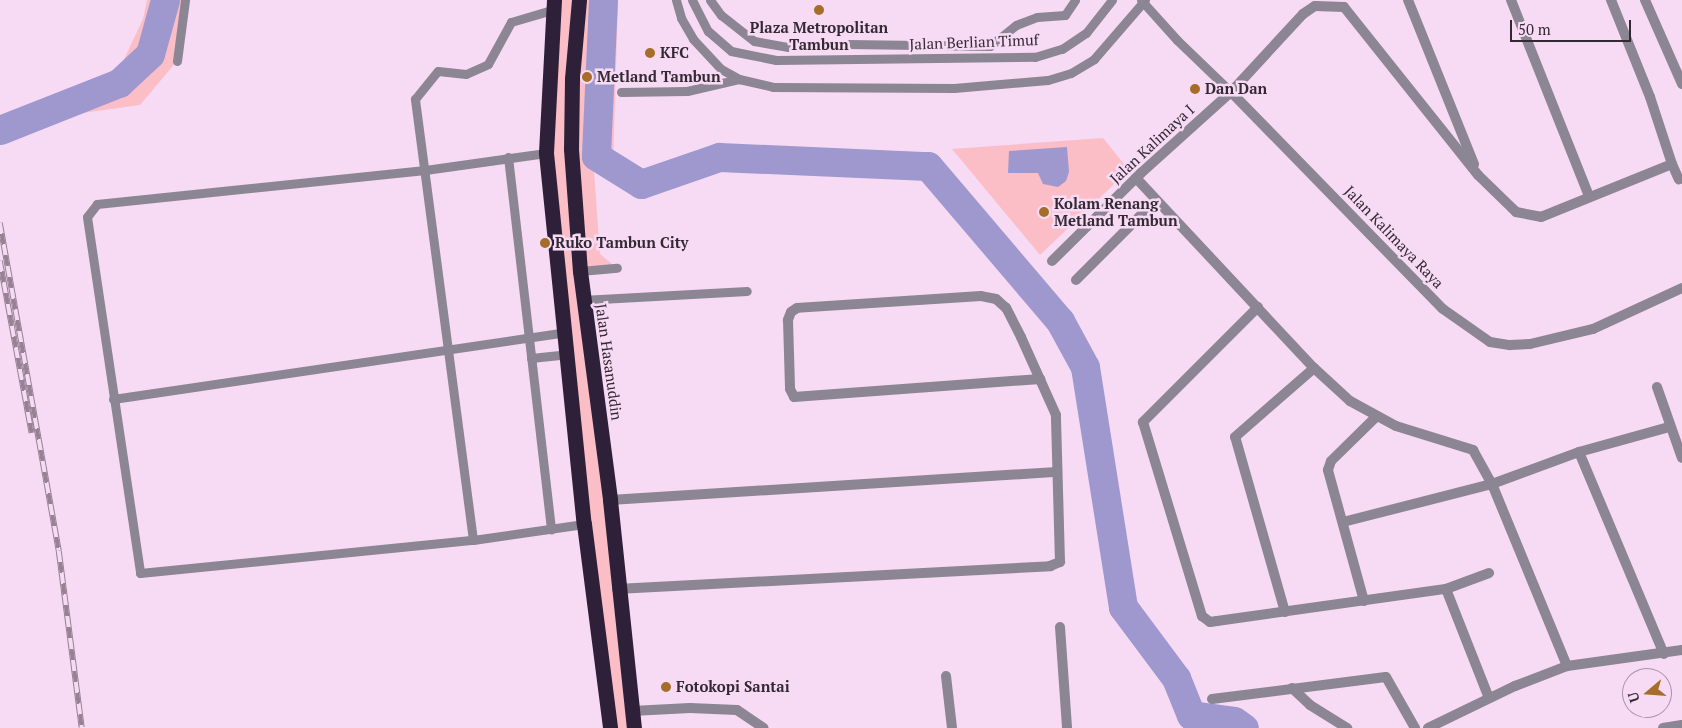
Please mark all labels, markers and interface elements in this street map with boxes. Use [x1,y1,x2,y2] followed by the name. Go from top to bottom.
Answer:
[813,4,825,16] marker: Plaza Metropolitan Tambun
[1512,10,1633,42] scale bar
[750,18,888,53] place label: Plaza Metropolitan Tambun
[1518,19,1551,39] text: 50 m
[909,31,1039,53] street label: Jalan Berlian Timuf
[660,44,689,62] place label: KFC
[644,47,656,59] marker: KFC
[597,68,721,86] place label: Metland Tambun
[581,71,593,83] marker: Metland Tambun
[1205,80,1267,98] place label: Dan Dan
[1189,83,1201,95] marker: Dan Dan
[1106,101,1198,187] street label: Jalan Kalimaya I
[1341,182,1447,292] street label: Jalan Kalimaya Raya
[1054,194,1178,229] place label: Kolam Renang Metland Tambun
[1038,206,1050,218] marker: Kolam Renang Metland Tambun
[555,234,688,252] place label: Ruko Tambun City
[539,237,551,249] marker: Ruko Tambun City
[592,303,626,421] street label: Jalan Hasanuddin
[1622,668,1672,718] north arrow
[676,678,790,696] place label: Fotokopi Santai
[660,681,672,693] marker: Fotokopi Santai
[1623,690,1644,705] text: U

